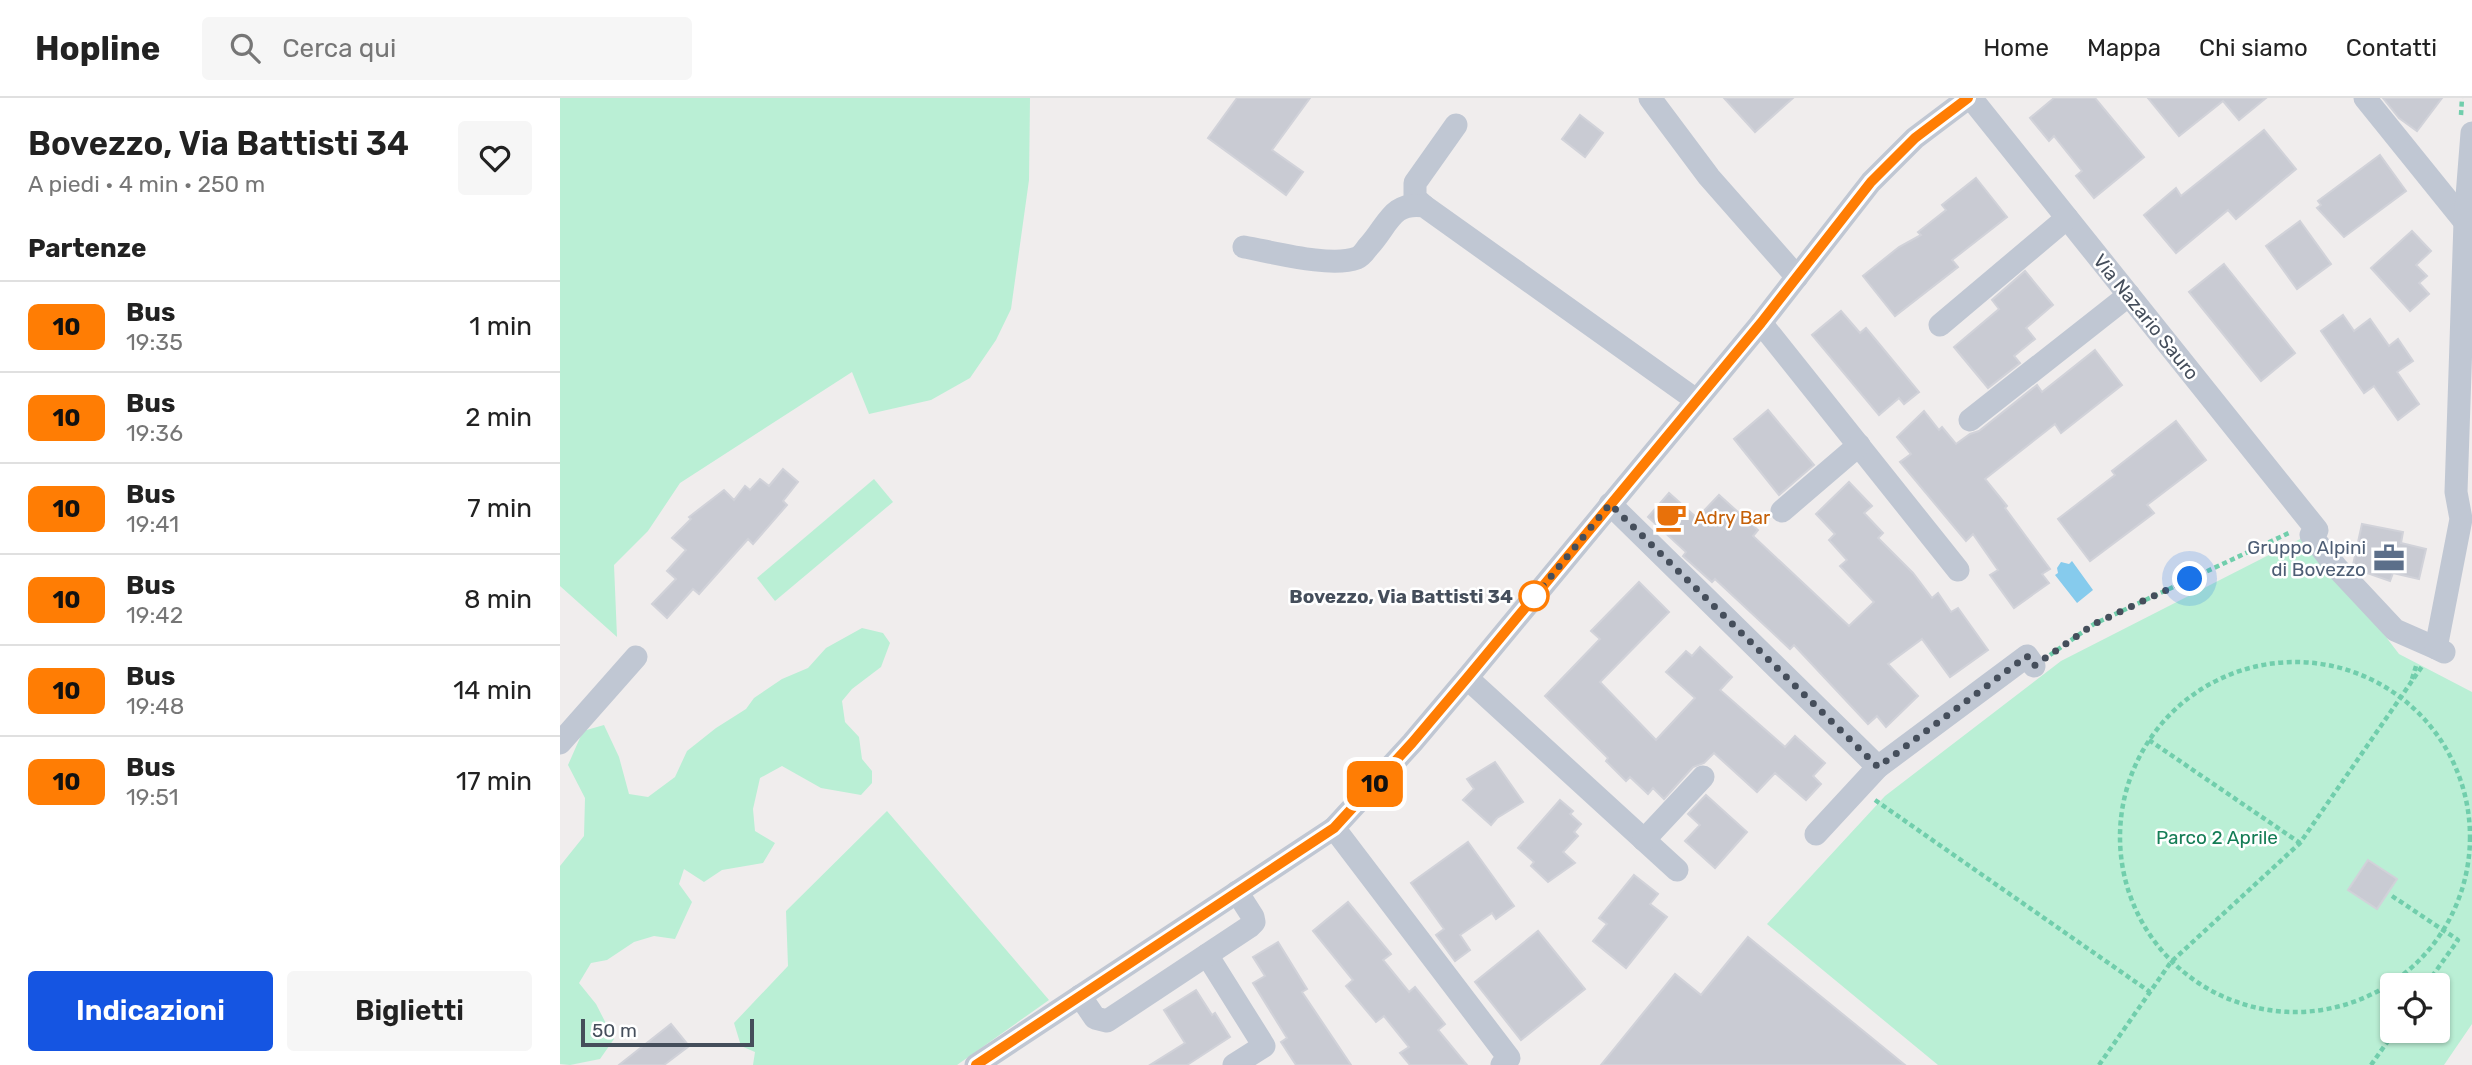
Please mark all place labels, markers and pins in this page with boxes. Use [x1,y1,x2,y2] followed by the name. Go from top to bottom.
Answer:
[1654,500,1688,534] cafe icon: Adry Bar
[1694,506,1771,529] place label: Adry Bar
[2247,536,2366,581] place label: Gruppo Alpini di Bovezzo
[2372,541,2406,575] office icon: Gruppo Alpini di Bovezzo
[1519,581,1549,611] marker: Bovezzo, Via Battisti 34
[1289,585,1513,608] place label: Bovezzo, Via Battisti 34

